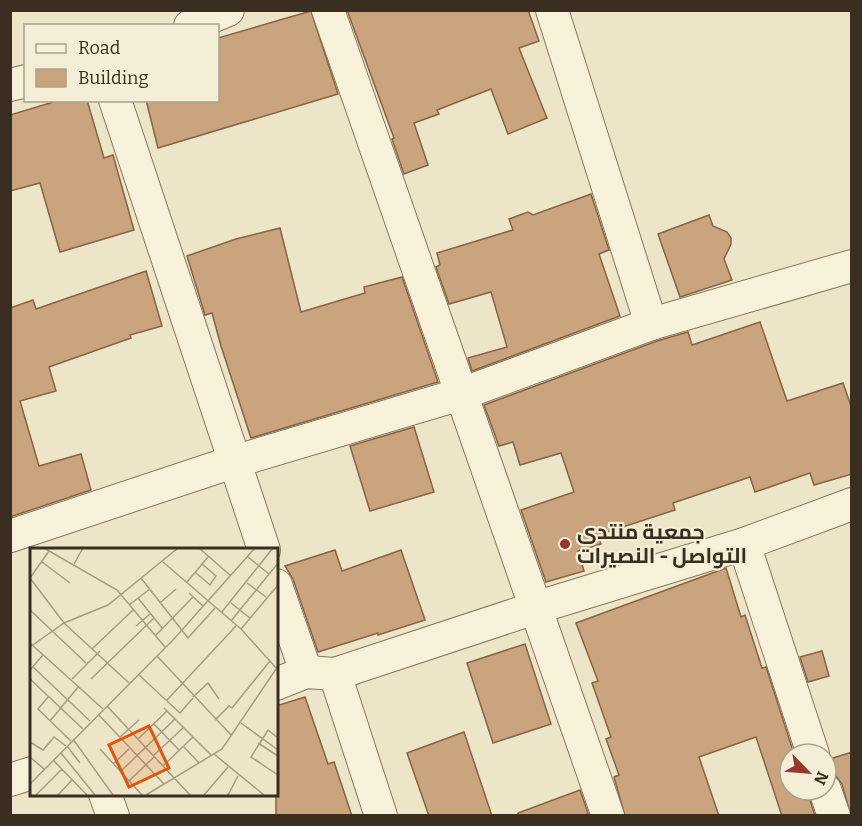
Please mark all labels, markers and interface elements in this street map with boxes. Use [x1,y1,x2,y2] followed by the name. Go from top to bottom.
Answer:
[24,24,219,102] legend
[78,37,121,59] text: Road
[78,67,149,89] text: Building
[577,519,747,569] place label: جمعية منتدى التواصل - النصيرات
[558,537,572,551] marker: جمعية منتدى التواصل - النصيرات
[30,548,278,796] inset map
[778,742,838,802] north arrow
[810,769,832,788] text: N

